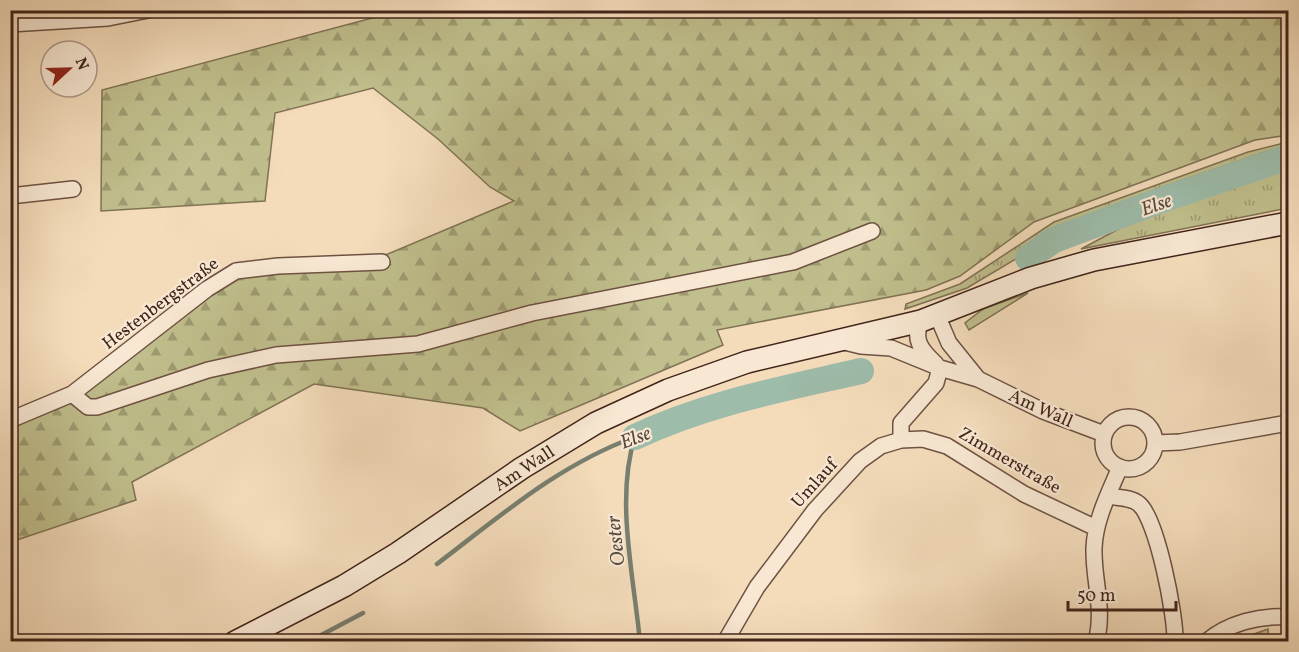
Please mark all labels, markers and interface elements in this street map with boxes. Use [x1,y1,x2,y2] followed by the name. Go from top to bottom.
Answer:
[39,39,99,99] north arrow
[69,55,94,74] text: N
[1137,187,1177,224] water label: Else
[97,252,224,356] street label: Hestenbergstraße
[1004,384,1077,435] street label: Am Wall
[616,420,656,458] water label: Else
[953,422,1065,501] street label: Zimmerstraße
[489,440,560,498] street label: Am Wall
[786,452,845,514] street label: Umlauf
[600,514,634,567] water label: Oester
[1068,574,1176,612] scale bar
[1077,584,1116,609] text: 50 m

